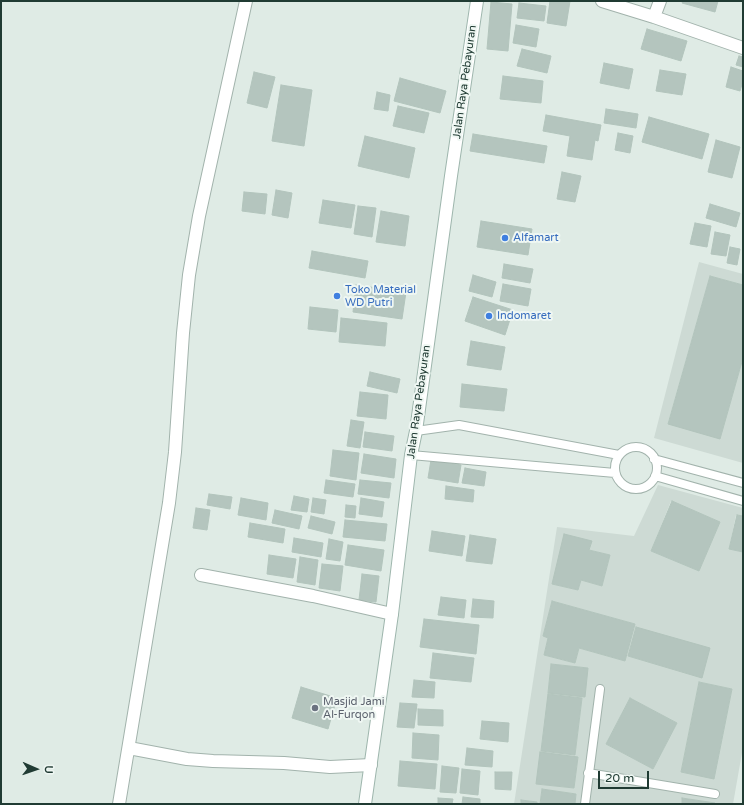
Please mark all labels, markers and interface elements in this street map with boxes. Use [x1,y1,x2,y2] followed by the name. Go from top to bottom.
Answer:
[450,24,480,140] street label: Jalan Raya Pebayuran
[513,231,559,245] place label: Alfamart
[500,233,510,243] marker: Alfamart
[345,283,416,309] place label: Toko Material WD Putri
[332,291,342,301] marker: Toko Material WD Putri
[497,309,551,323] place label: Indomaret
[484,311,494,321] marker: Indomaret
[404,344,434,460] street label: Jalan Raya Pebayuran
[323,695,385,721] place label: Masjid Jami Al-Furqon
[310,703,320,713] marker: Masjid Jami Al-Furqon
[16,749,56,789] north arrow
[600,763,651,789] scale bar
[42,765,55,774] text: U
[605,771,634,785] text: 20 m

